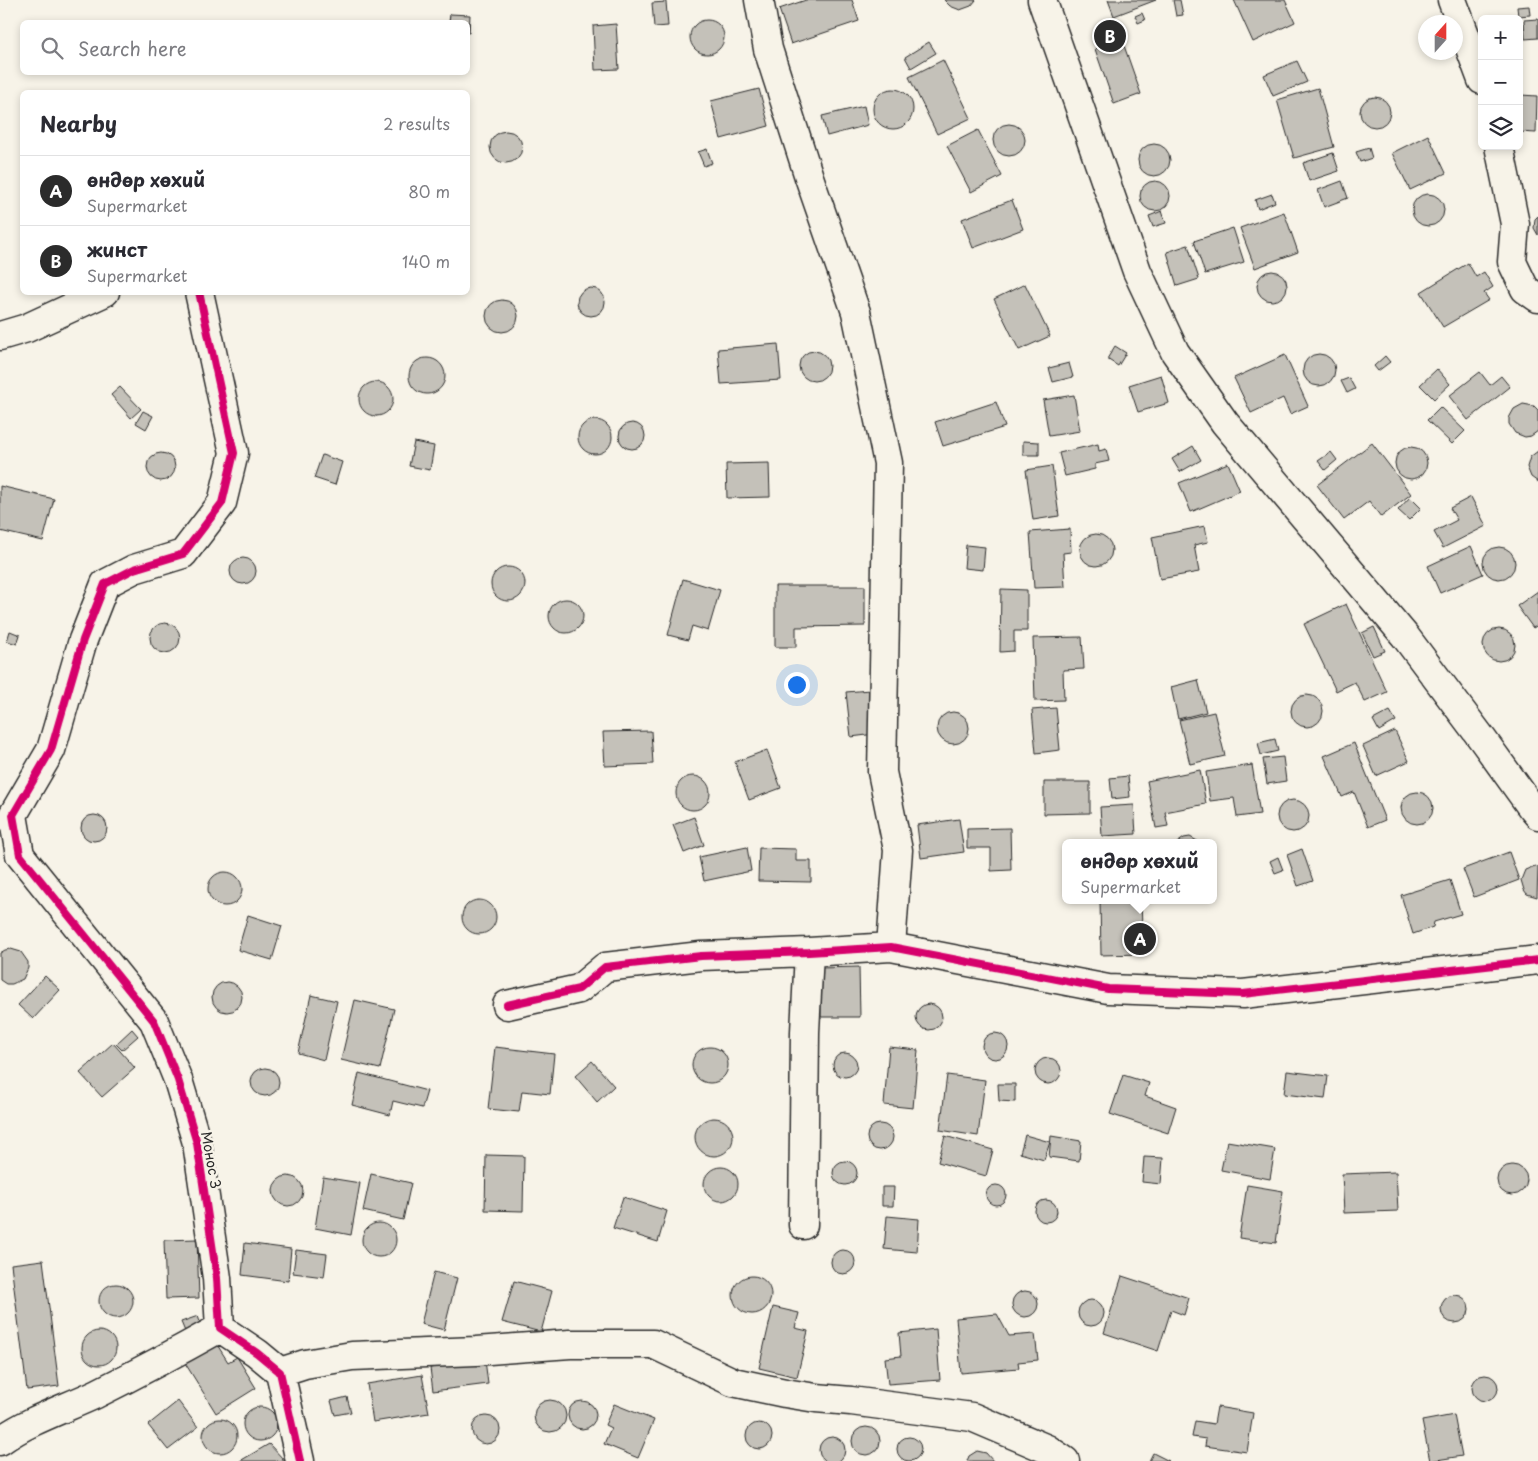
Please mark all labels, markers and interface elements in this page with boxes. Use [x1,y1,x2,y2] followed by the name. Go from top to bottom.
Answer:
[1418,15,1463,60] north arrow
[1478,15,1523,150] map controls
[1478,15,1523,60] button: +
[1094,17,1126,55] pin: B
[20,20,470,75] search box
[38,34,66,62] icon: search
[78,34,187,62] text: Search here
[1478,60,1523,105] button: −
[1478,105,1523,150] button: layers
[40,107,117,139] text: Nearby
[383,111,450,135] text: 2 results
[87,165,205,193] text: өндөр хөхий
[50,179,62,203] text: A
[408,179,450,203] text: 80 m
[87,193,187,217] text: Supermarket
[87,235,147,263] text: жинст
[51,249,61,273] text: B
[402,249,450,273] text: 140 m
[87,263,187,287] text: Supermarket
[784,672,810,698] your location
[1062,839,1217,904] popup
[1080,846,1199,874] text: өндөр хөхий
[1080,874,1181,898] text: Supermarket
[1124,920,1156,958] pin: A
[196,1130,227,1190] street label: Монос 3

